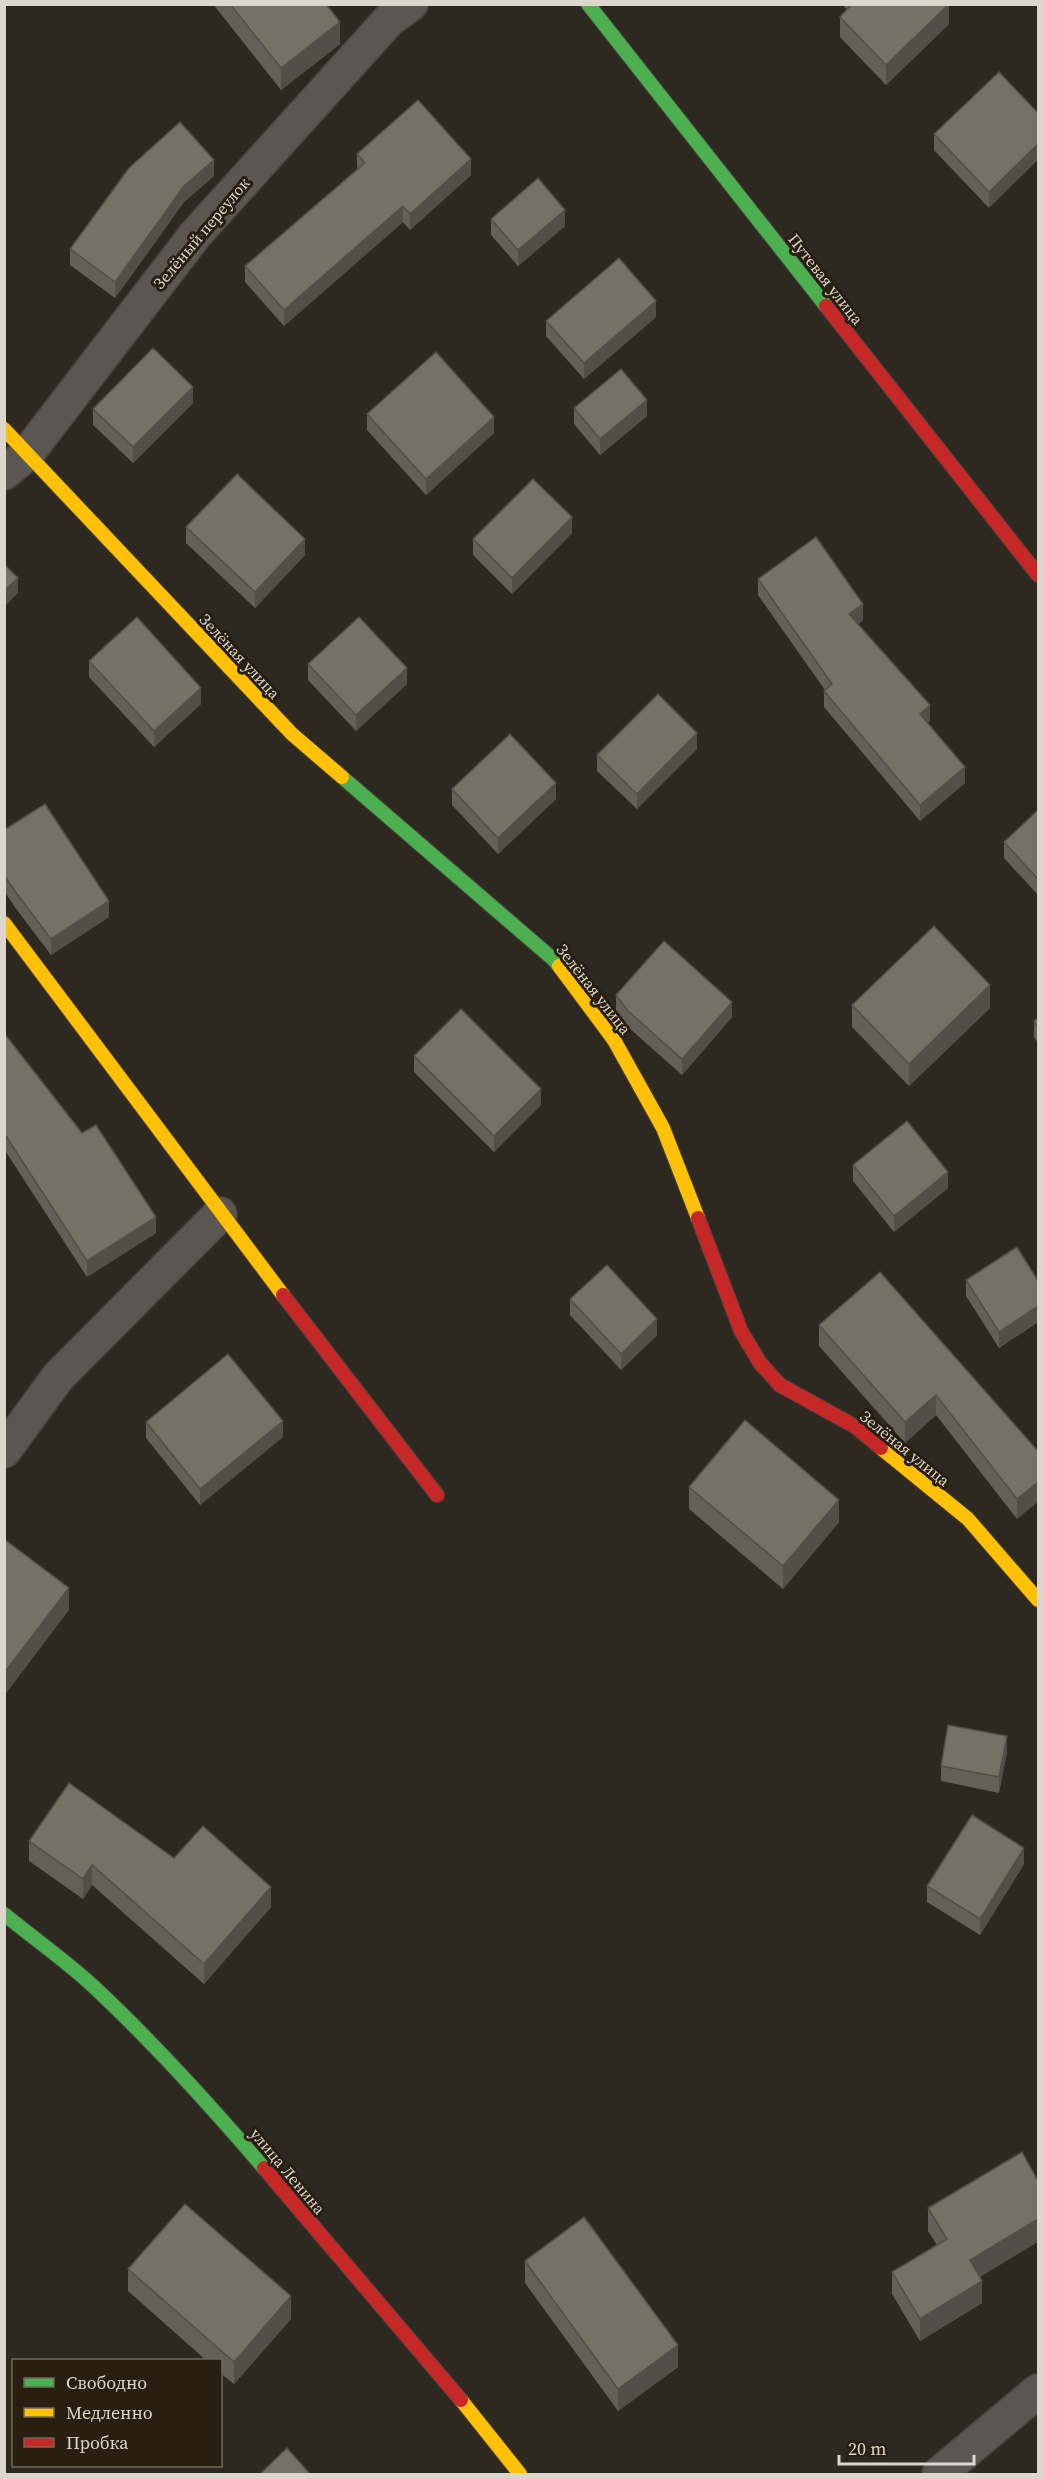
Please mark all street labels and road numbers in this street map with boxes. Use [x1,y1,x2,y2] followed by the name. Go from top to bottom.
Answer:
[148,172,254,293] street label: Зелёный переулок
[783,229,869,330] street label: Путевая улица
[195,608,286,704] street label: Зелёная улица
[552,939,637,1040] street label: Зелёная улица
[856,1405,955,1492] street label: Зелёная улица
[245,2123,331,2219] street label: улица Ленина

